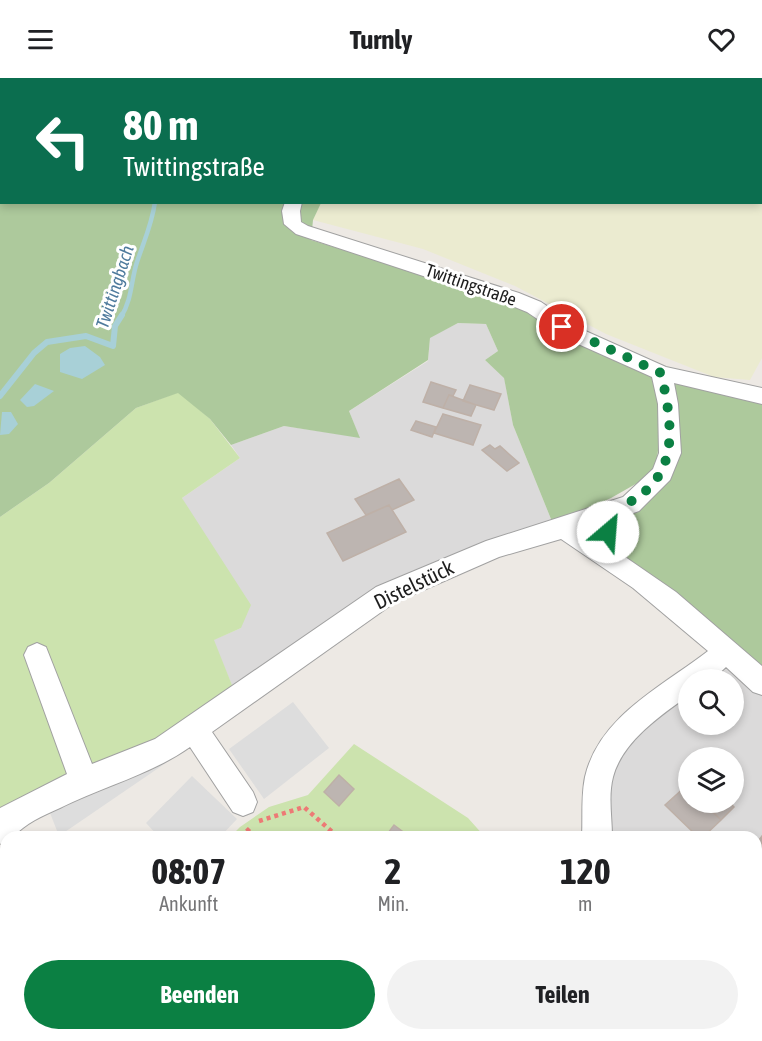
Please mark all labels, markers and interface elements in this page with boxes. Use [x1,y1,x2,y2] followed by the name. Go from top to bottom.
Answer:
[24,23,57,56] icon: menu
[705,23,738,56] icon: heart
[350,24,412,55] text: Turnly
[123,101,198,149] text: 80 m
[24,102,102,180] icon: left
[123,151,265,182] text: Twittingstraße
[91,242,138,331] water label: Twittingbach
[423,259,519,310] street label: Twittingstraße
[536,301,587,352] pin
[545,310,578,343] icon: arrive
[576,500,640,564] position arrow
[370,555,457,614] street label: Distelstück
[678,669,744,813] map controls
[678,669,744,735] button: search
[678,747,744,813] button: layers
[151,850,226,892] text: 08:07
[385,850,401,892] text: 2
[560,850,611,892] text: 120
[159,892,218,915] text: Ankunft
[377,892,409,915] text: Min.
[578,892,593,915] text: m
[24,960,375,1029] button: Beenden
[387,960,738,1029] button: Teilen

